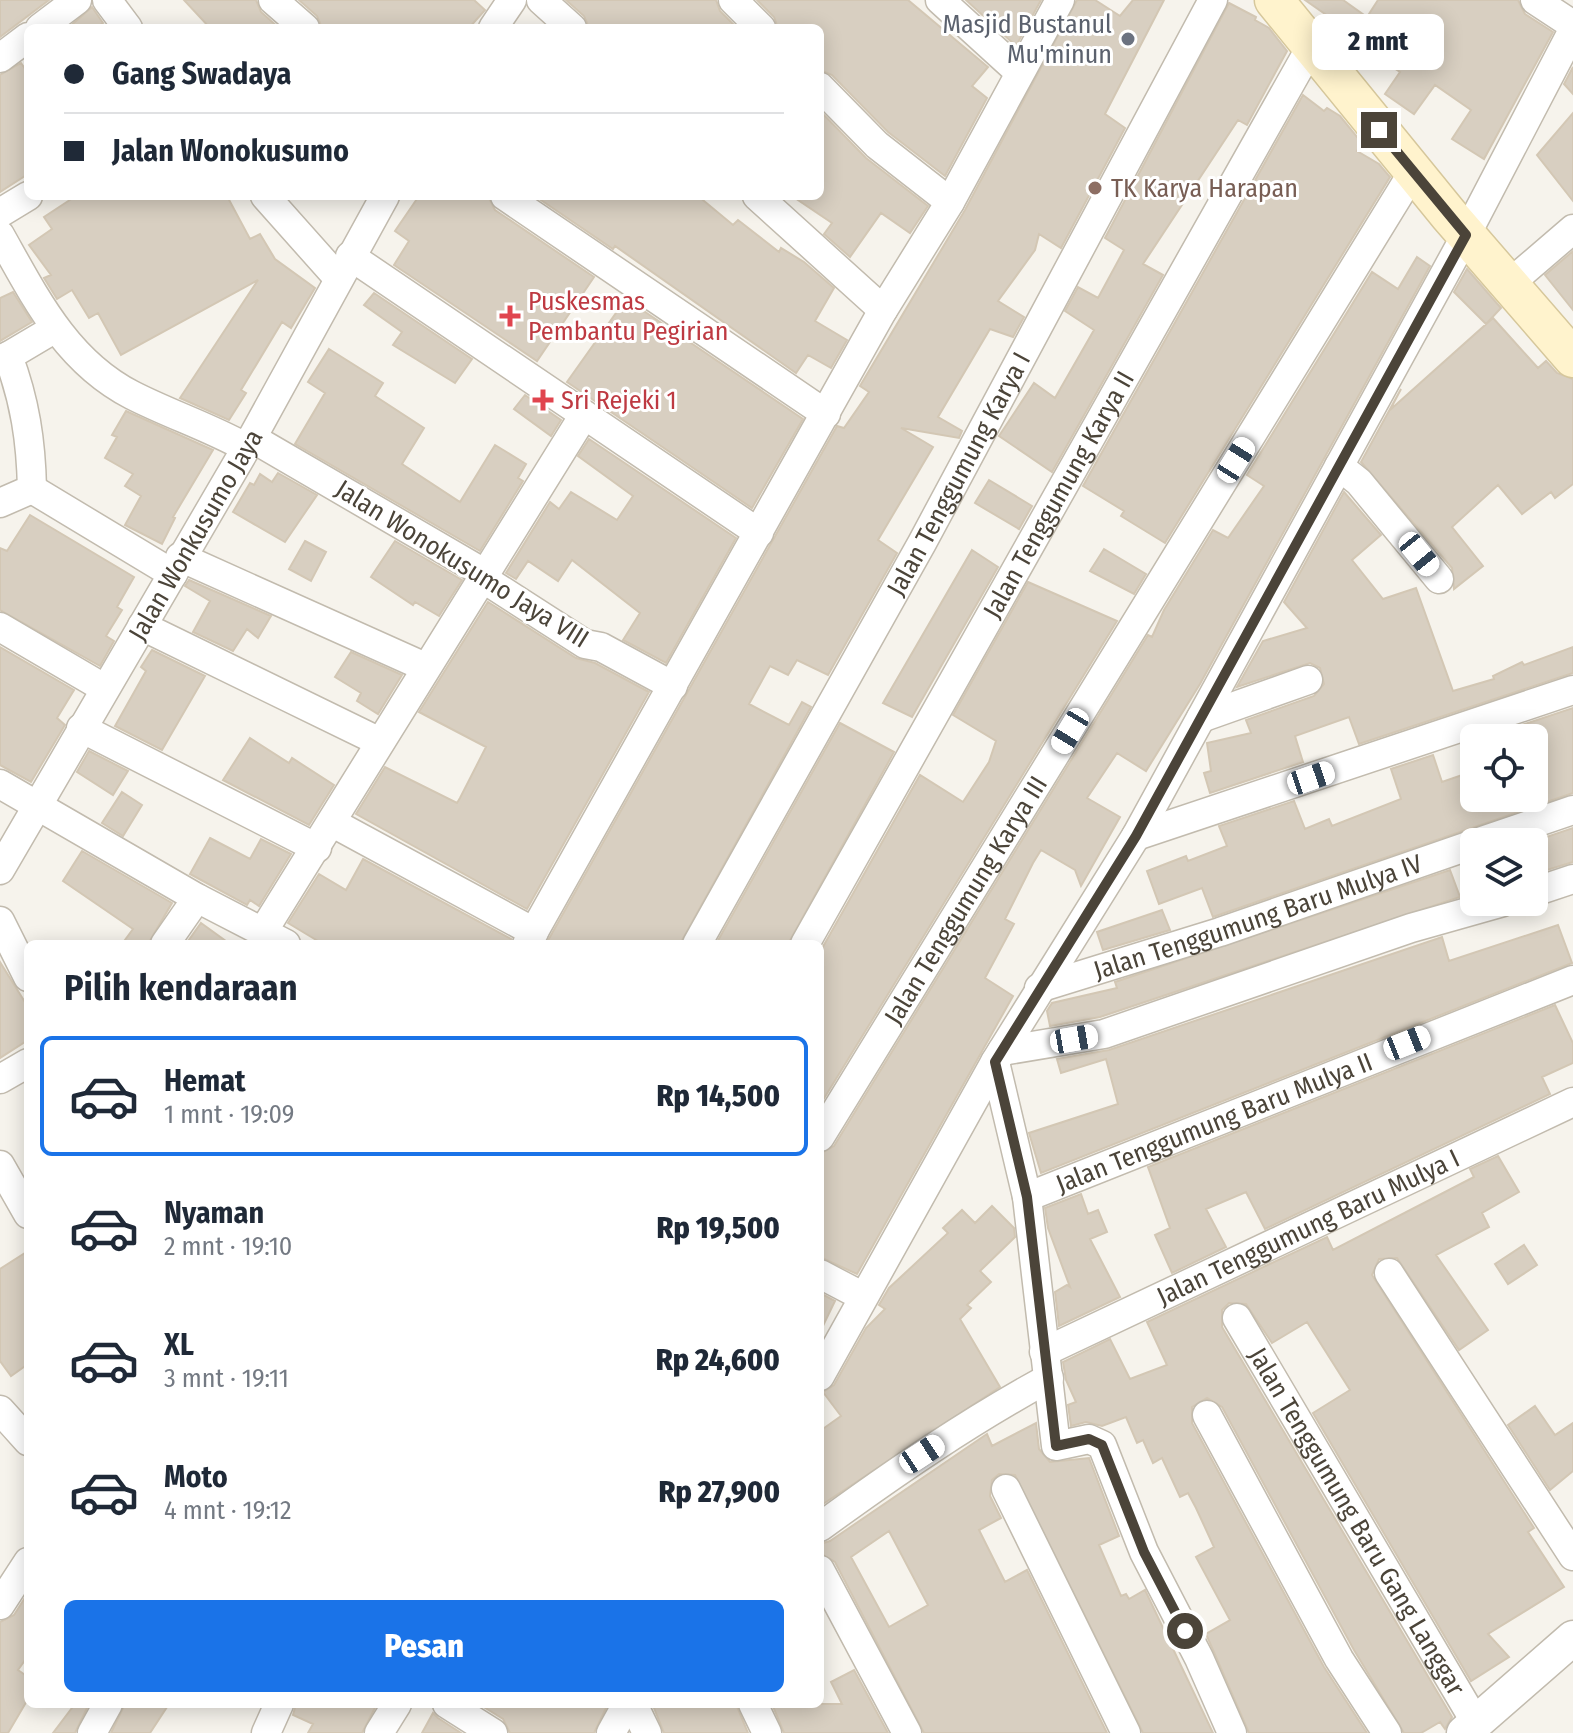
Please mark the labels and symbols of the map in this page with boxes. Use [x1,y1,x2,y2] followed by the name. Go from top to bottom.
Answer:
[943,9,1112,70] place label: Masjid Bustanul Mu'minun
[1313,14,1445,70] callout: 2 mnt
[1119,30,1137,48] marker: Masjid Bustanul Mu'minun
[1361,112,1397,148] route end
[1111,173,1298,204] place label: TK Karya Harapan
[1086,179,1104,197] marker: TK Karya Harapan
[528,286,728,347] place label: Puskesmas Pembantu Pegirian
[499,305,521,327] marker: Puskesmas Pembantu Pegirian
[880,347,1037,601] street label: Jalan Tenggumung Karya I
[977,366,1140,624] street label: Jalan Tenggumung Karya II
[561,385,677,416] place label: Sri Rejeki 1
[532,389,554,411] marker: Sri Rejeki 1
[122,424,269,646] street label: Jalan Wonkusumo Jaya
[1213,433,1259,487] car
[330,473,594,655] street label: Jalan Wonokusumo Jaya VIII
[1395,528,1443,580] car
[1047,704,1093,758] car
[1284,759,1338,797] car
[878,770,1053,1030] street label: Jalan Tenggumung Karya III
[1090,847,1427,986] street label: Jalan Tenggumung Baru Mulya IV
[1048,1023,1100,1055] car
[1380,1023,1434,1063] car
[1051,1046,1377,1199] street label: Jalan Tenggumung Baru Mulya II
[1152,1143,1464,1312] street label: Jalan Tenggumung Baru Mulya I
[1242,1342,1472,1701] street label: Jalan Tenggumung Baru Gang Langgar
[895,1431,949,1477] car
[1167,1613,1203,1649] route start

